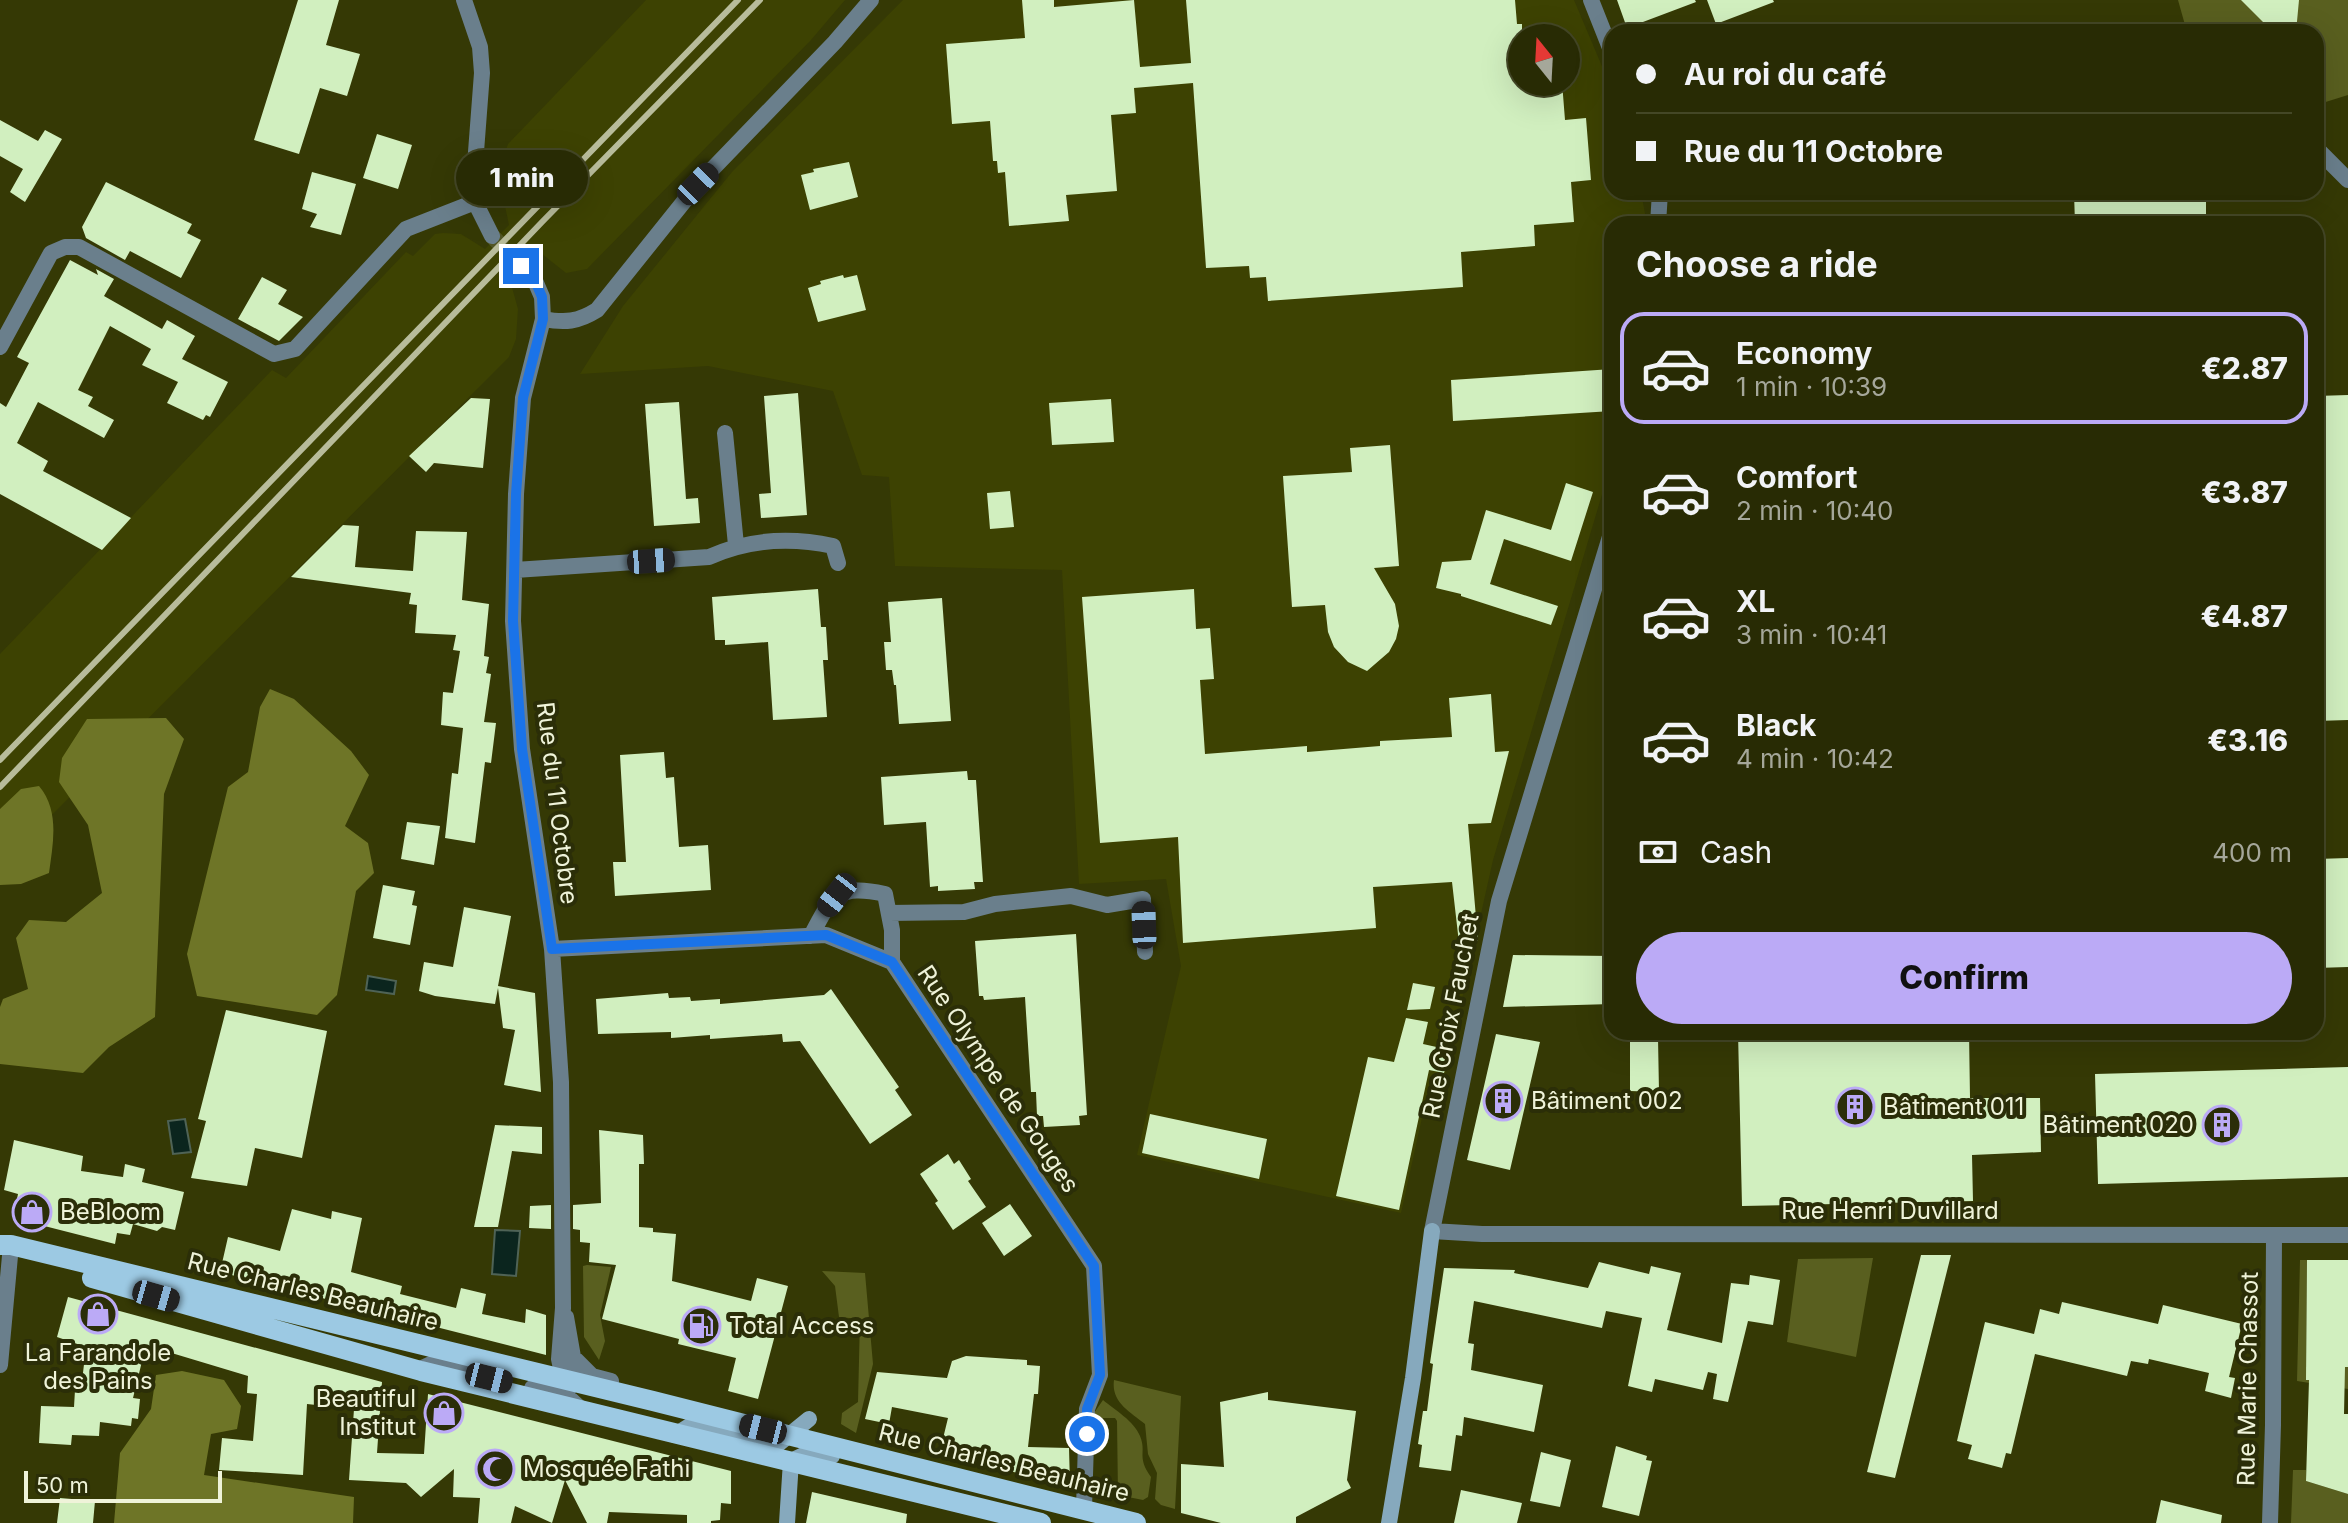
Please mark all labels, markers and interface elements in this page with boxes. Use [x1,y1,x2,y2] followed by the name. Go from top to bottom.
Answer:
[1508,24,1580,96] north arrow
[1508,24,1580,96] map controls
[1684,56,1887,92] text: Au roi du café
[1684,133,1943,169] text: Rue du 11 Octobre
[455,150,587,206] callout: 1 min
[673,158,723,210] car
[489,162,555,193] text: 1 min
[1636,242,1878,286] text: Choose a ride
[503,248,539,284] route end
[1640,332,1712,404] icon: car
[1736,335,1872,371] text: Economy
[2201,350,2288,386] text: €2.87
[1736,371,1887,402] text: 1 min · 10:39
[1640,456,1712,528] icon: car
[1736,459,1857,495] text: Comfort
[2201,474,2288,510] text: €3.87
[1736,495,1893,526] text: 2 min · 10:40
[626,547,676,575] car
[1640,580,1712,652] icon: car
[1736,583,1775,619] text: XL
[2200,598,2288,634] text: €4.87
[1736,619,1887,650] text: 3 min · 10:41
[531,700,584,906] street label: Rue du 11 Octobre
[1640,704,1712,776] icon: car
[1736,707,1816,743] text: Black
[2207,722,2288,758] text: €3.16
[1736,743,1894,774] text: 4 min · 10:42
[1636,830,1680,874] icon: cash
[1700,834,1772,870] text: Cash
[2212,837,2292,868] text: 400 m
[813,869,861,921] car
[1131,901,1157,949] car
[1416,911,1485,1121] street label: Rue Croix Fauchet
[1636,932,2292,1024] button: Confirm
[911,960,1085,1198] street label: Rue Olympe de Gouges
[1482,1080,1524,1122] building icon: Bâtiment 002
[1531,1086,1683,1115] place label: Bâtiment 002
[1834,1086,1876,1128] building icon: Bâtiment 011
[1883,1092,2024,1121] place label: Bâtiment 011
[2201,1104,2243,1146] building icon: Bâtiment 020
[2042,1110,2194,1139] place label: Bâtiment 020
[11,1191,53,1233] shop icon: BeBloom
[1781,1196,1999,1225] street label: Rue Henri Duvillard
[60,1197,161,1226] place label: BeBloom
[184,1246,442,1337] street label: Rue Charles Beauhaire
[2231,1271,2264,1486] street label: Rue Marie Chassot
[130,1278,182,1314] car
[77,1293,119,1335] shop icon: La Farandole des Pains
[680,1305,722,1347] fuel station icon: Total Access
[729,1311,874,1340] place label: Total Access
[25,1338,171,1395] place label: La Farandole des Pains
[463,1361,515,1395] car
[316,1384,416,1441] place label: Beautiful Institut
[423,1392,465,1434] shop icon: Beautiful Institut
[737,1412,789,1446] car
[1069,1416,1105,1452] route start
[875,1417,1133,1508] street label: Rue Charles Beauhaire
[474,1448,516,1490] mosque icon: Mosquée Fathi
[523,1454,690,1483] place label: Mosquée Fathi
[24,1467,222,1503] scale bar
[36,1472,89,1498] text: 50 m

